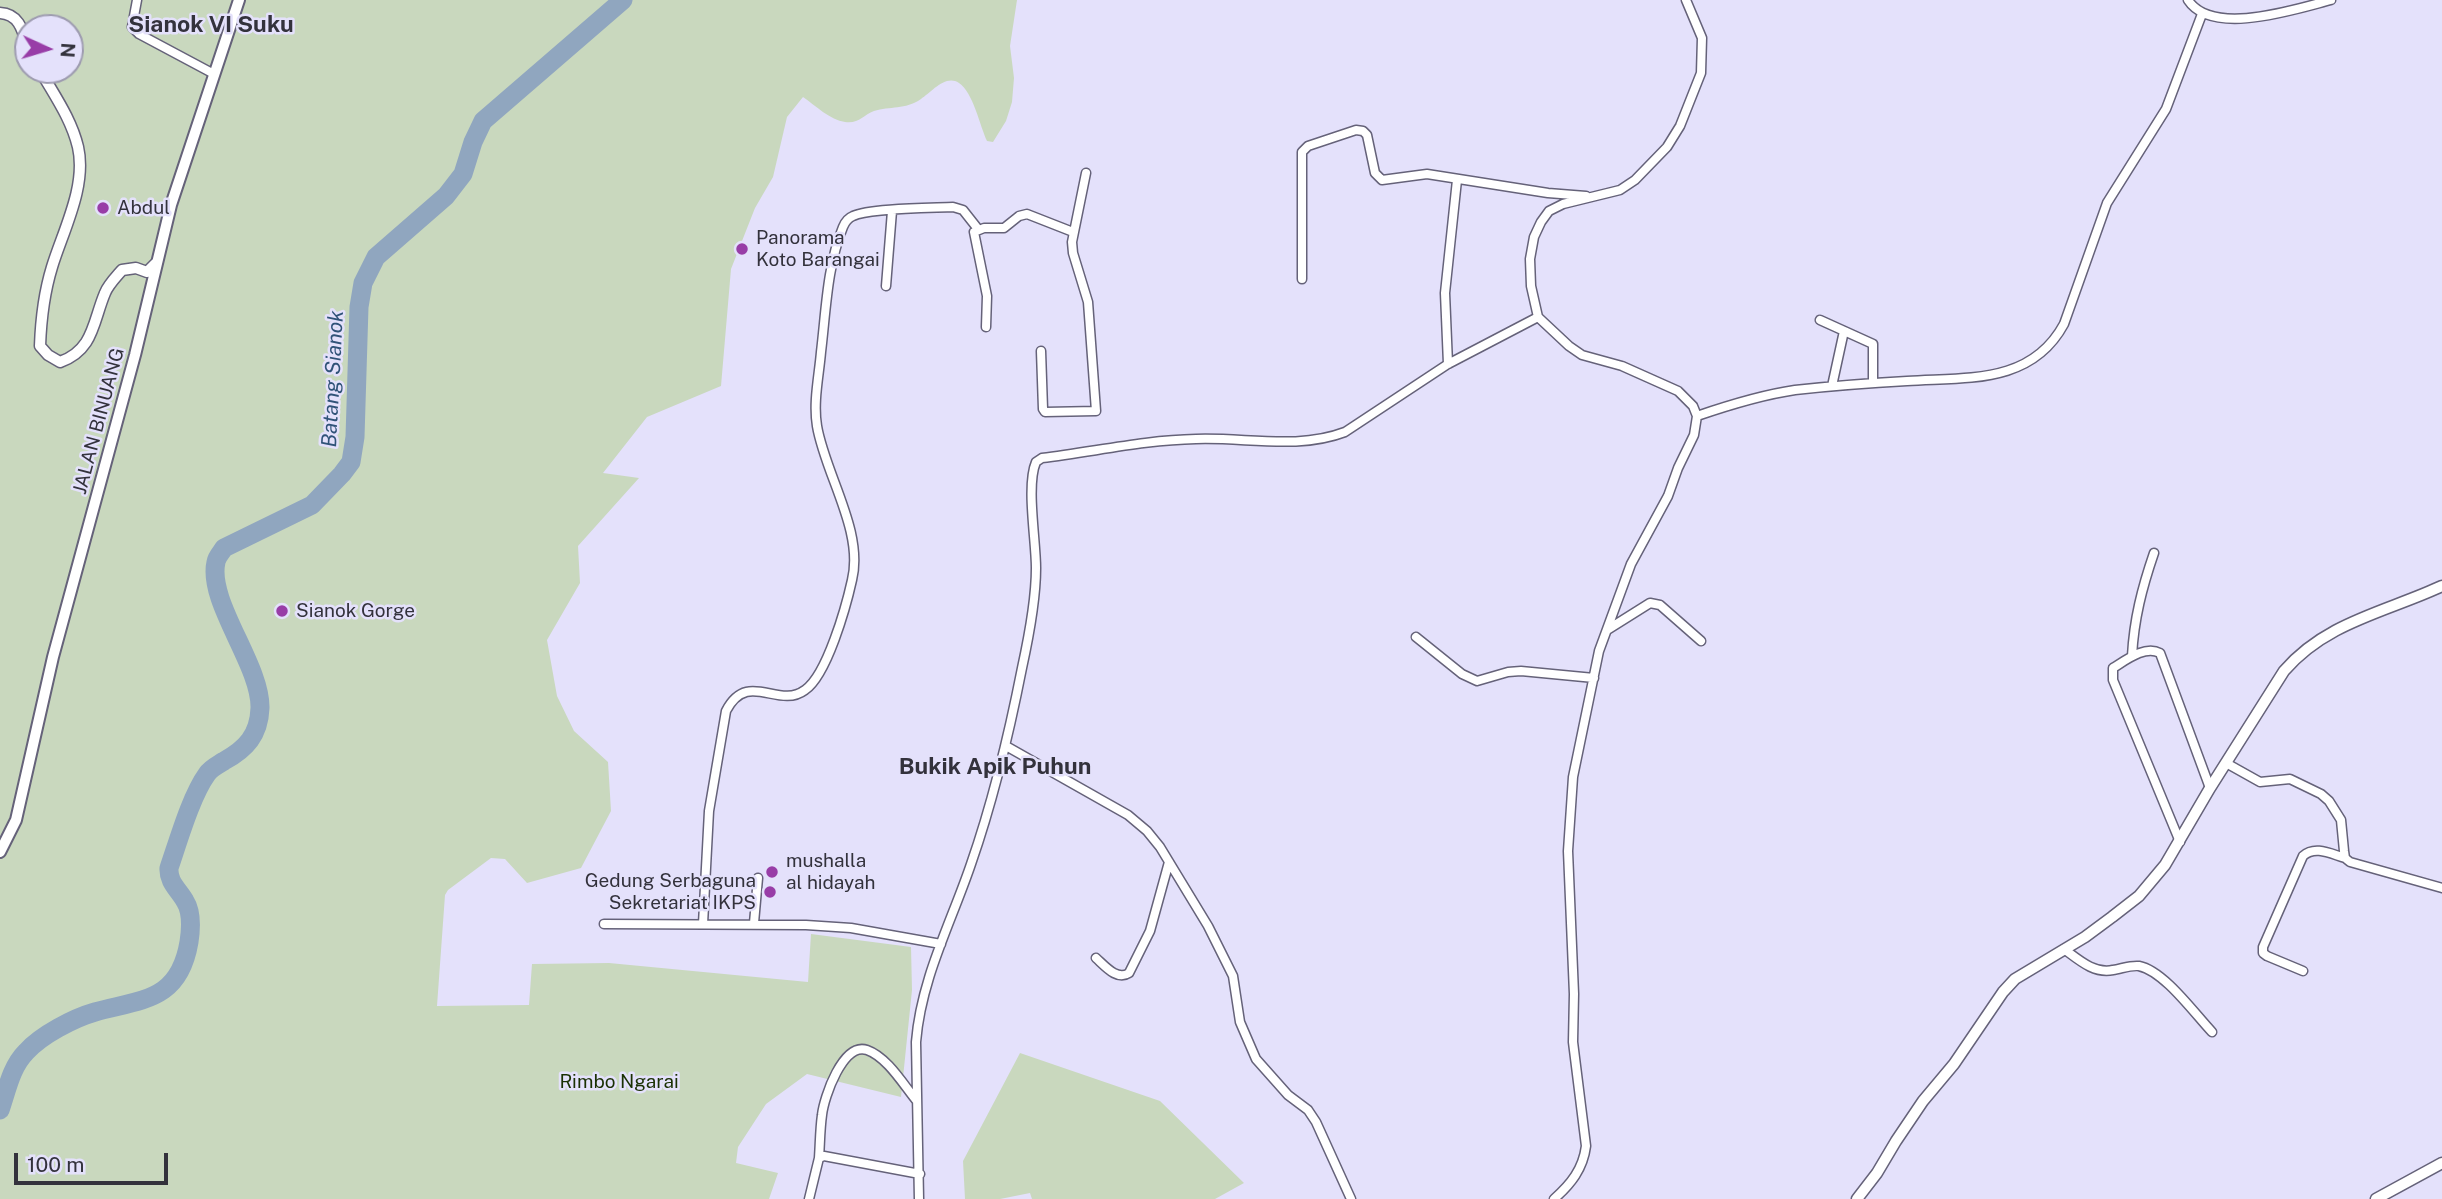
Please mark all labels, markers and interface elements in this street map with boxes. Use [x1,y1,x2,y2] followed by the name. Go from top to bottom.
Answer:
[128,11,294,39] district label: Sianok VI Suku
[14,14,84,84] north arrow
[56,42,79,58] text: N
[117,197,170,219] place label: Abdul
[95,200,111,216] marker: Abdul
[756,227,880,271] place label: Panorama Koto Barangai
[734,241,750,257] marker: Panorama Koto Barangai
[317,310,349,448] water label: Batang Sianok
[68,345,130,497] street label: JALAN BINUANG
[296,600,415,622] place label: Sianok Gorge
[274,603,290,619] marker: Sianok Gorge
[899,753,1091,781] district label: Bukik Apik Puhun
[786,850,875,894] place label: mushalla al hidayah
[764,864,780,880] marker: mushalla al hidayah
[585,870,756,914] place label: Gedung Serbaguna Sekretariat IKPS
[762,884,778,900] marker: Gedung Serbaguna Sekretariat IKPS
[559,1071,679,1093] park label: Rimbo Ngarai
[18,1140,172,1184] scale bar
[27,1152,84,1177] text: 100 m

